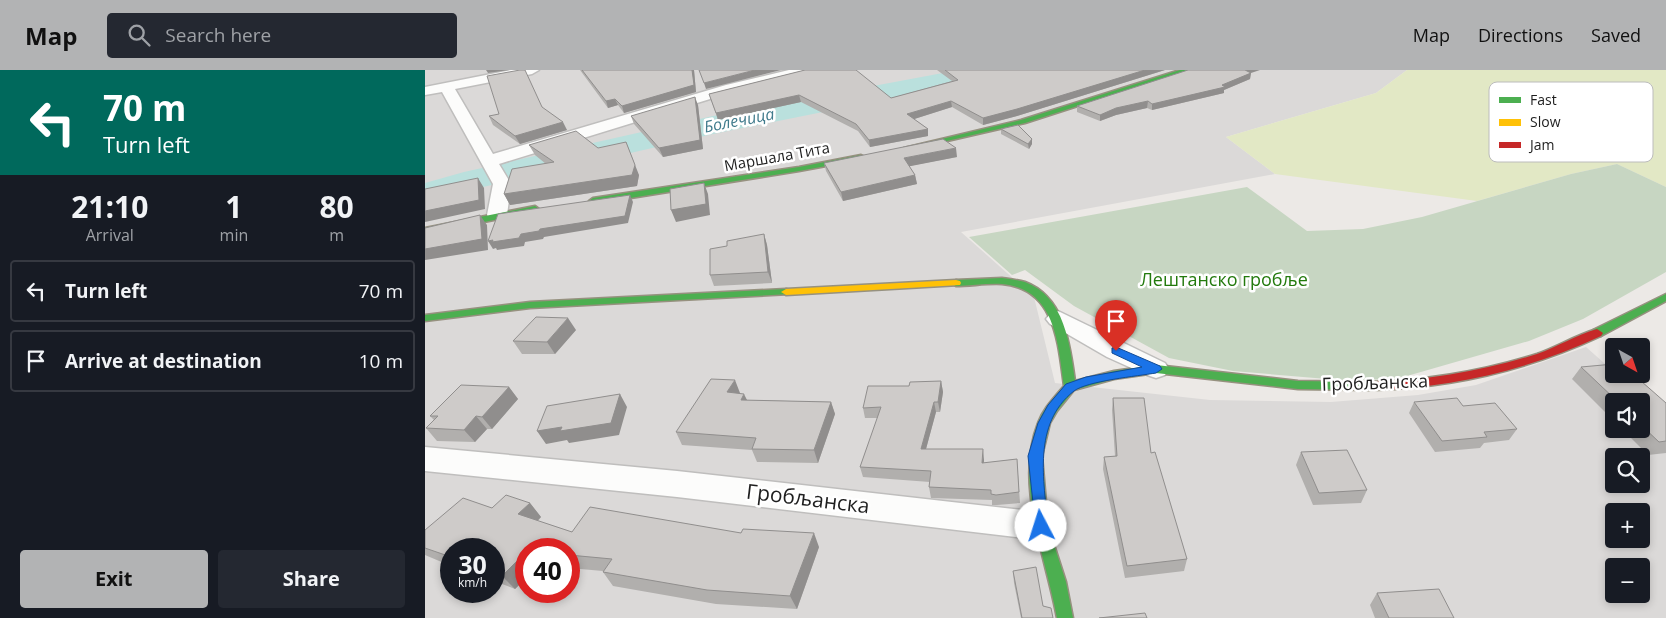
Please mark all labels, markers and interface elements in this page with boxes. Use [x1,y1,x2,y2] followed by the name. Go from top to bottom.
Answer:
[107,13,457,58] search box
[25,19,77,52] text: Map
[125,21,153,49] icon: search
[165,22,271,48] text: Search here
[1413,23,1450,47] text: Map
[1478,23,1563,47] text: Directions
[1591,23,1641,47] text: Saved
[1489,82,1653,162] legend
[103,84,186,131] text: 70 m
[20,90,85,155] icon: left
[1530,90,1557,109] text: Fast
[702,102,776,138] water label: Болечица
[1530,112,1561,131] text: Slow
[103,129,190,159] text: Turn left
[1528,135,1555,154] text: Jam
[723,137,831,175] street label: Маршала Тита
[71,186,148,227] text: 21:10
[225,186,242,227] text: 1
[319,186,354,227] text: 80
[86,224,134,246] text: Arrival
[220,224,248,246] text: min
[329,224,344,246] text: m
[1140,267,1308,291] park label: Лештанско гробље
[22,277,50,305] icon: left
[65,278,147,304] text: Turn left
[359,278,403,304] text: 70 m
[1095,300,1137,351] pin
[1102,307,1130,335] icon: arrive
[1605,338,1650,382] north arrow
[1605,338,1650,603] map controls
[22,347,50,375] icon: arrive
[65,348,262,374] text: Arrive at destination
[359,348,403,374] text: 10 m
[1321,368,1429,396] street label: Гробљанска
[1605,393,1650,438] button: sound
[1605,448,1650,493] button: search
[745,477,871,519] street label: Гробљанска
[1014,499,1066,551] position arrow
[1605,503,1650,548] button: +
[515,538,580,603] speed limit sign: 40
[458,547,487,581] text: 30
[20,550,208,608] button: Exit
[218,550,405,608] button: Share
[1605,558,1650,603] button: −
[458,574,487,591] text: km/h

